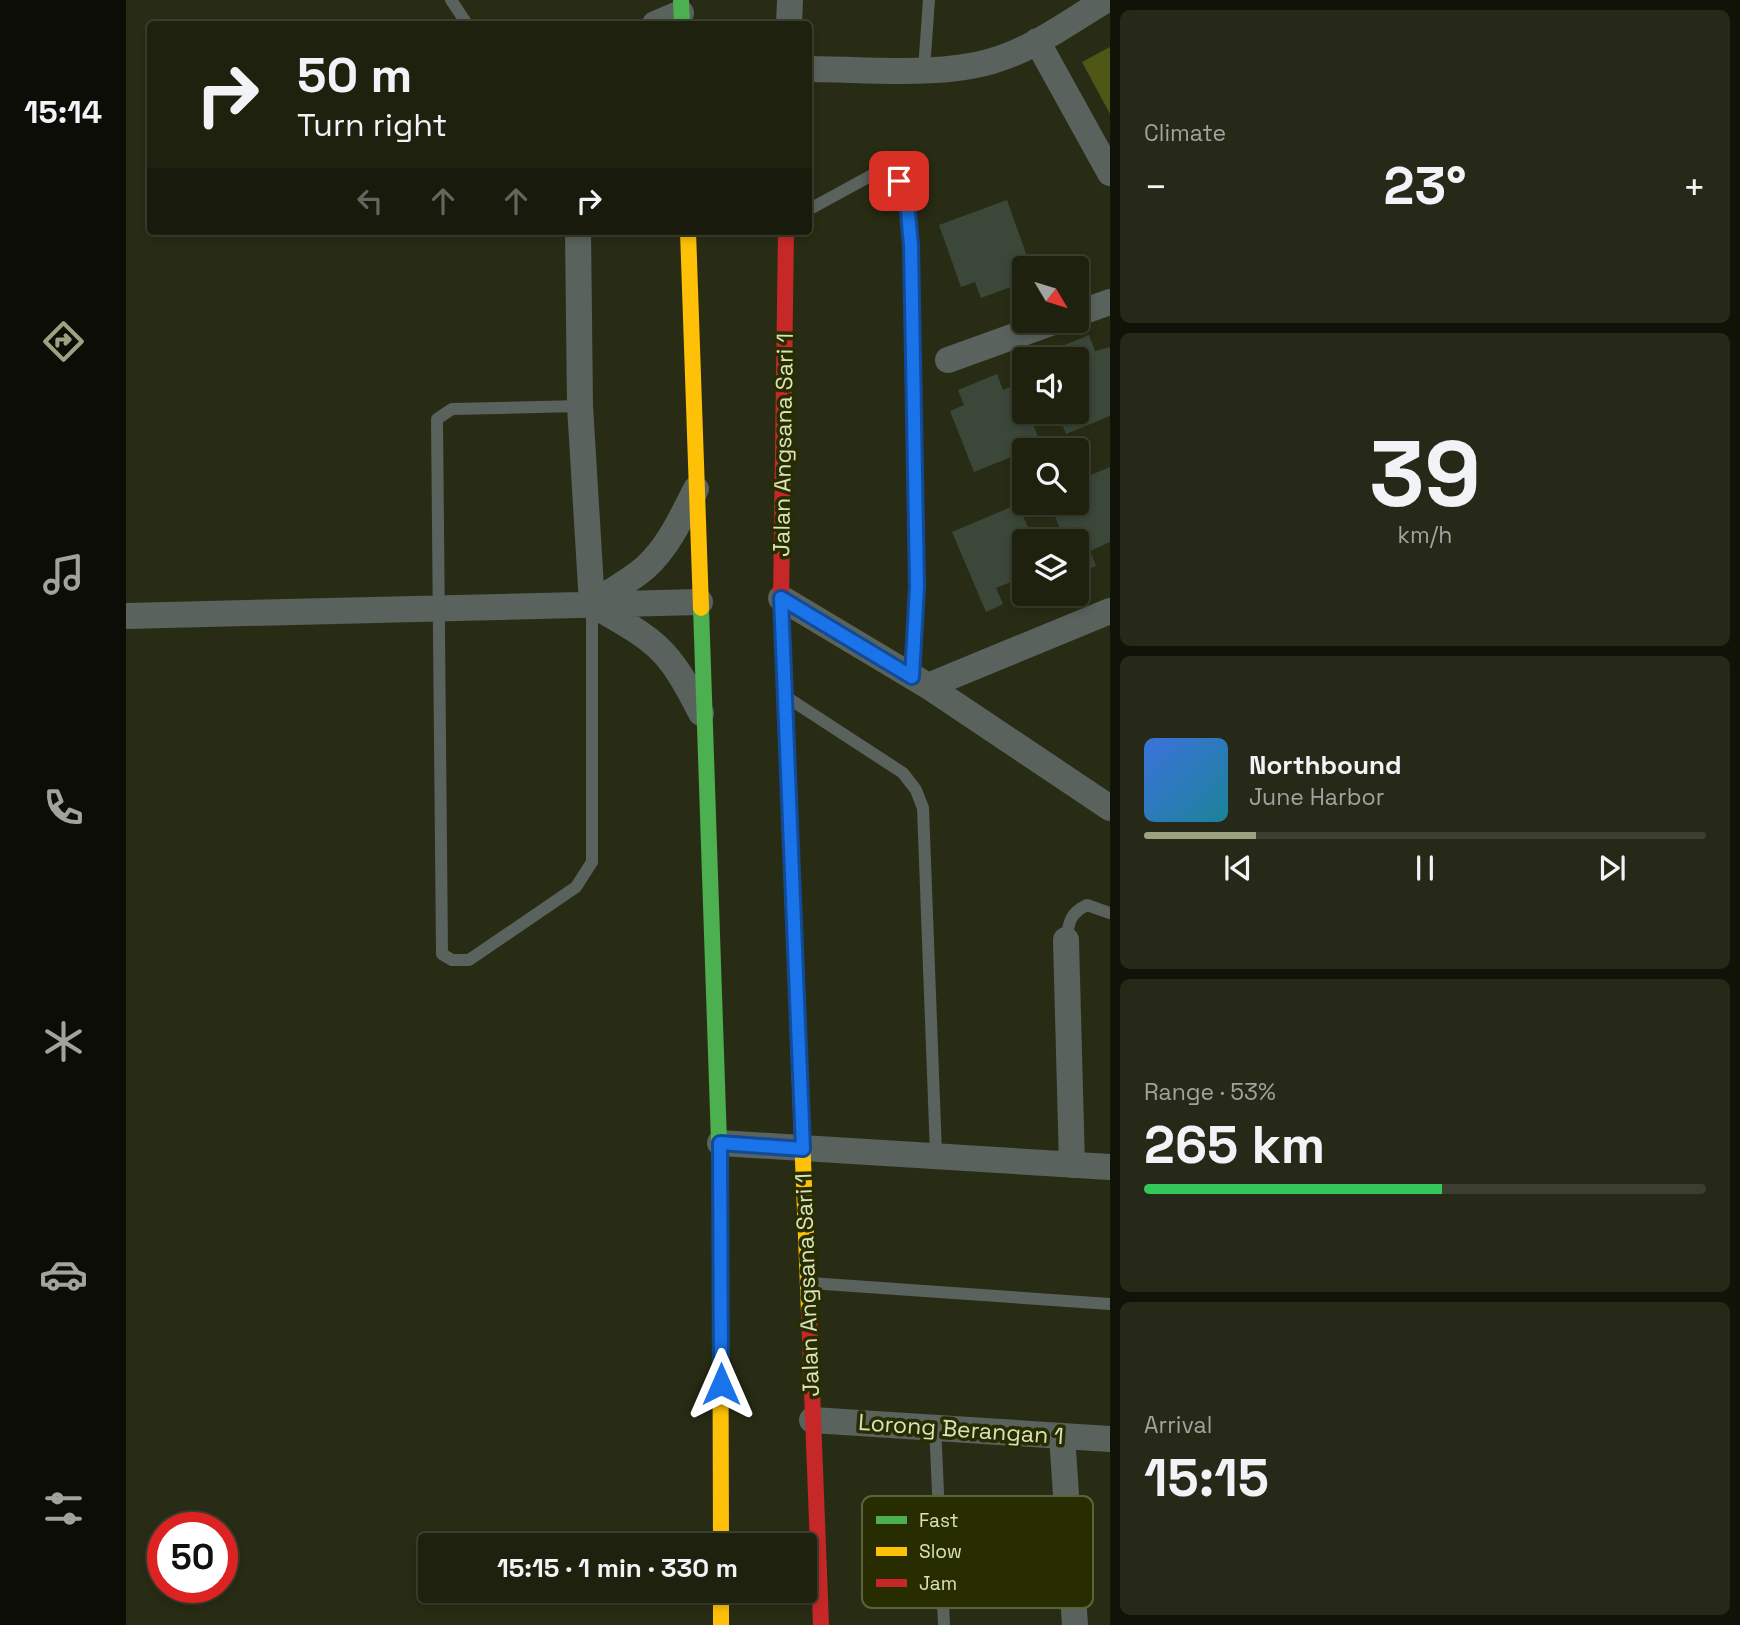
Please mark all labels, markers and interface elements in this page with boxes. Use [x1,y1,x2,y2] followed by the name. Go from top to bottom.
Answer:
[297,44,412,106] text: 50 m
[182,49,273,140] icon: right
[24,92,102,132] text: 15:14
[297,105,447,145] text: Turn right
[1144,118,1226,148] text: Climate
[869,151,929,211] pin
[1384,153,1467,219] text: 23°
[880,162,918,200] icon: arrive
[1144,163,1168,211] text: −
[1682,163,1706,211] text: +
[351,182,389,220] icon: left
[424,182,462,220] icon: ahead
[497,182,535,220] icon: ahead
[570,182,608,220] icon: right
[1012,256,1088,332] north arrow
[1012,256,1089,606] map controls
[39,317,88,366] icon: directions
[766,333,800,557] street label: Jalan Angsana Sari 1
[1012,347,1089,424] button: sound
[1369,416,1481,533] text: 39
[1012,438,1089,515] button: search
[1398,520,1452,550] text: km/h
[1012,529,1089,606] button: layers
[39,550,88,599] icon: music
[1249,748,1402,782] text: Northbound
[1249,782,1384,812] text: June Harbor
[39,783,88,832] icon: phone
[1219,849,1257,887] icon: previous
[1406,849,1444,887] icon: pause
[1593,849,1631,887] icon: next
[39,1017,88,1066] icon: climate
[1144,1077,1276,1107] text: Range · 53%
[1144,1112,1325,1178] text: 265 km
[788,1173,826,1397] street label: Jalan Angsana Sari 1
[39,1250,88,1299] icon: car
[684,1347,758,1421] position arrow
[857,1407,1065,1451] street label: Lorong Berangan 1
[1144,1410,1212,1440] text: Arrival
[1144,1445,1269,1511] text: 15:15
[39,1484,88,1533] icon: filters
[862,1496,1093,1608] legend
[919,1508,959,1533] text: Fast
[147,1512,238,1603] speed limit sign: 50
[919,1539,962,1564] text: Slow
[497,1551,738,1585] text: 15:15 · 1 min · 330 m
[919,1571,957,1596] text: Jam

